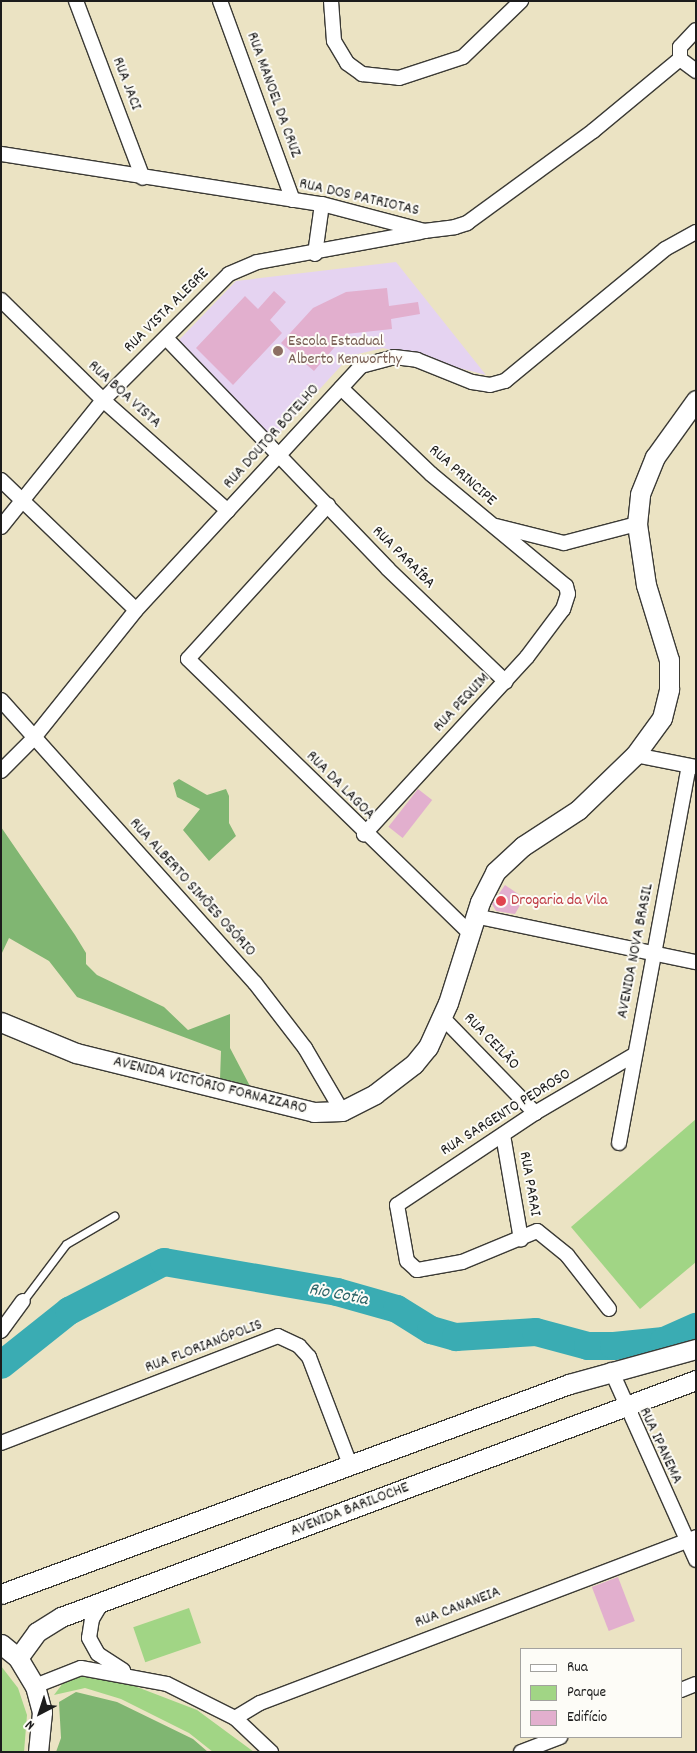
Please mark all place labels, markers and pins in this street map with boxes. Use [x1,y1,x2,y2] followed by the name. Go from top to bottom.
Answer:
[288,332,402,370] place label: Escola Estadual Alberto Kenworthy
[272,345,284,357] marker: Escola Estadual Alberto Kenworthy
[511,891,607,911] place label: Drogaria da Vila
[495,895,507,907] marker: Drogaria da Vila

